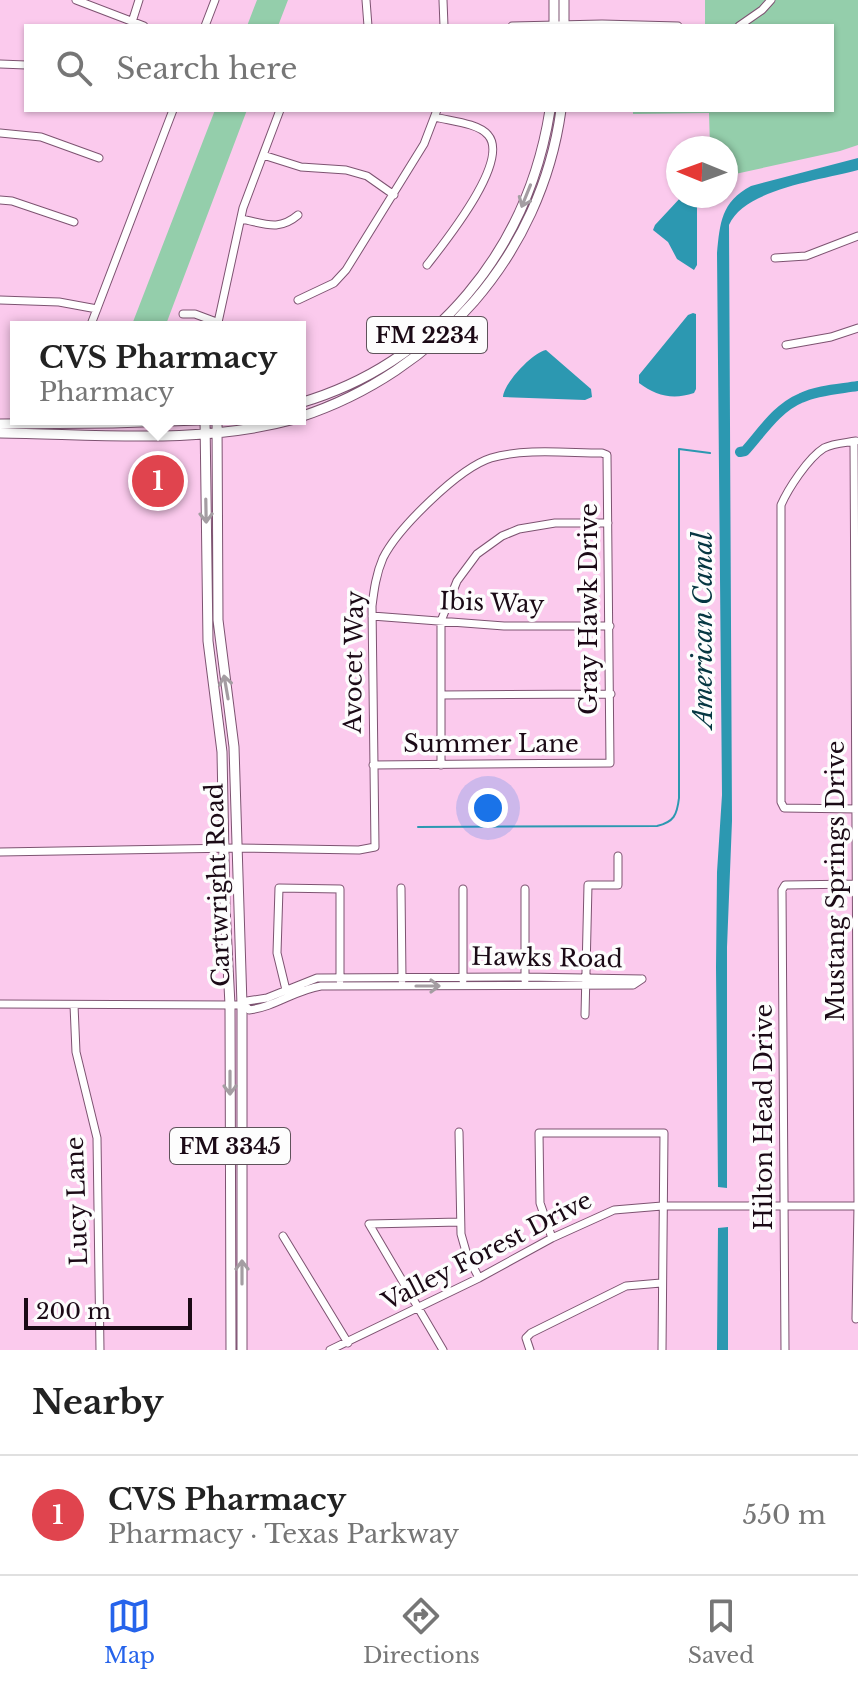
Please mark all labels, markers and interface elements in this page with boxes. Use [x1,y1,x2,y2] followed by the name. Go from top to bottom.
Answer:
[24,24,834,112] search box
[52,46,96,90] icon: search
[116,50,297,87] text: Search here
[666,136,738,208] north arrow
[518,183,533,208] one-way arrow
[367,317,487,353] road number: FM 2234
[10,321,306,425] popup
[39,339,277,376] text: CVS Pharmacy
[39,376,174,408] text: Pharmacy
[132,451,184,511] pin: 1
[198,497,214,524] one-way arrow
[574,503,603,715] street label: Gray Hawk Drive
[687,531,719,731] water label: American Canal
[439,586,546,619] street label: Ibis Way
[338,590,369,735] street label: Avocet Way
[217,675,232,700] one-way arrow
[403,729,579,758] street label: Summer Lane
[821,740,850,1022] street label: Mustang Springs Drive
[199,783,236,987] street label: Cartwright Road
[468,788,508,828] your location
[471,942,623,973] street label: Hawks Road
[414,978,441,994] one-way arrow
[749,1004,778,1230] street label: Hilton Head Drive
[222,1069,238,1096] one-way arrow
[170,1128,290,1164] road number: FM 3345
[60,1136,93,1266] street label: Lucy Lane
[376,1185,597,1316] street label: Valley Forest Drive
[234,1259,250,1286] one-way arrow
[24,1294,192,1330] scale bar
[36,1298,111,1325] text: 200 m
[32,1381,164,1423] text: Nearby
[108,1481,346,1518] text: CVS Pharmacy
[52,1499,64,1531] text: 1
[743,1499,826,1531] text: 550 m
[108,1518,459,1550] text: Pharmacy · Texas Parkway
[104,1594,155,1669] tab: Map
[363,1594,480,1669] tab: Directions
[688,1594,754,1669] tab: Saved

